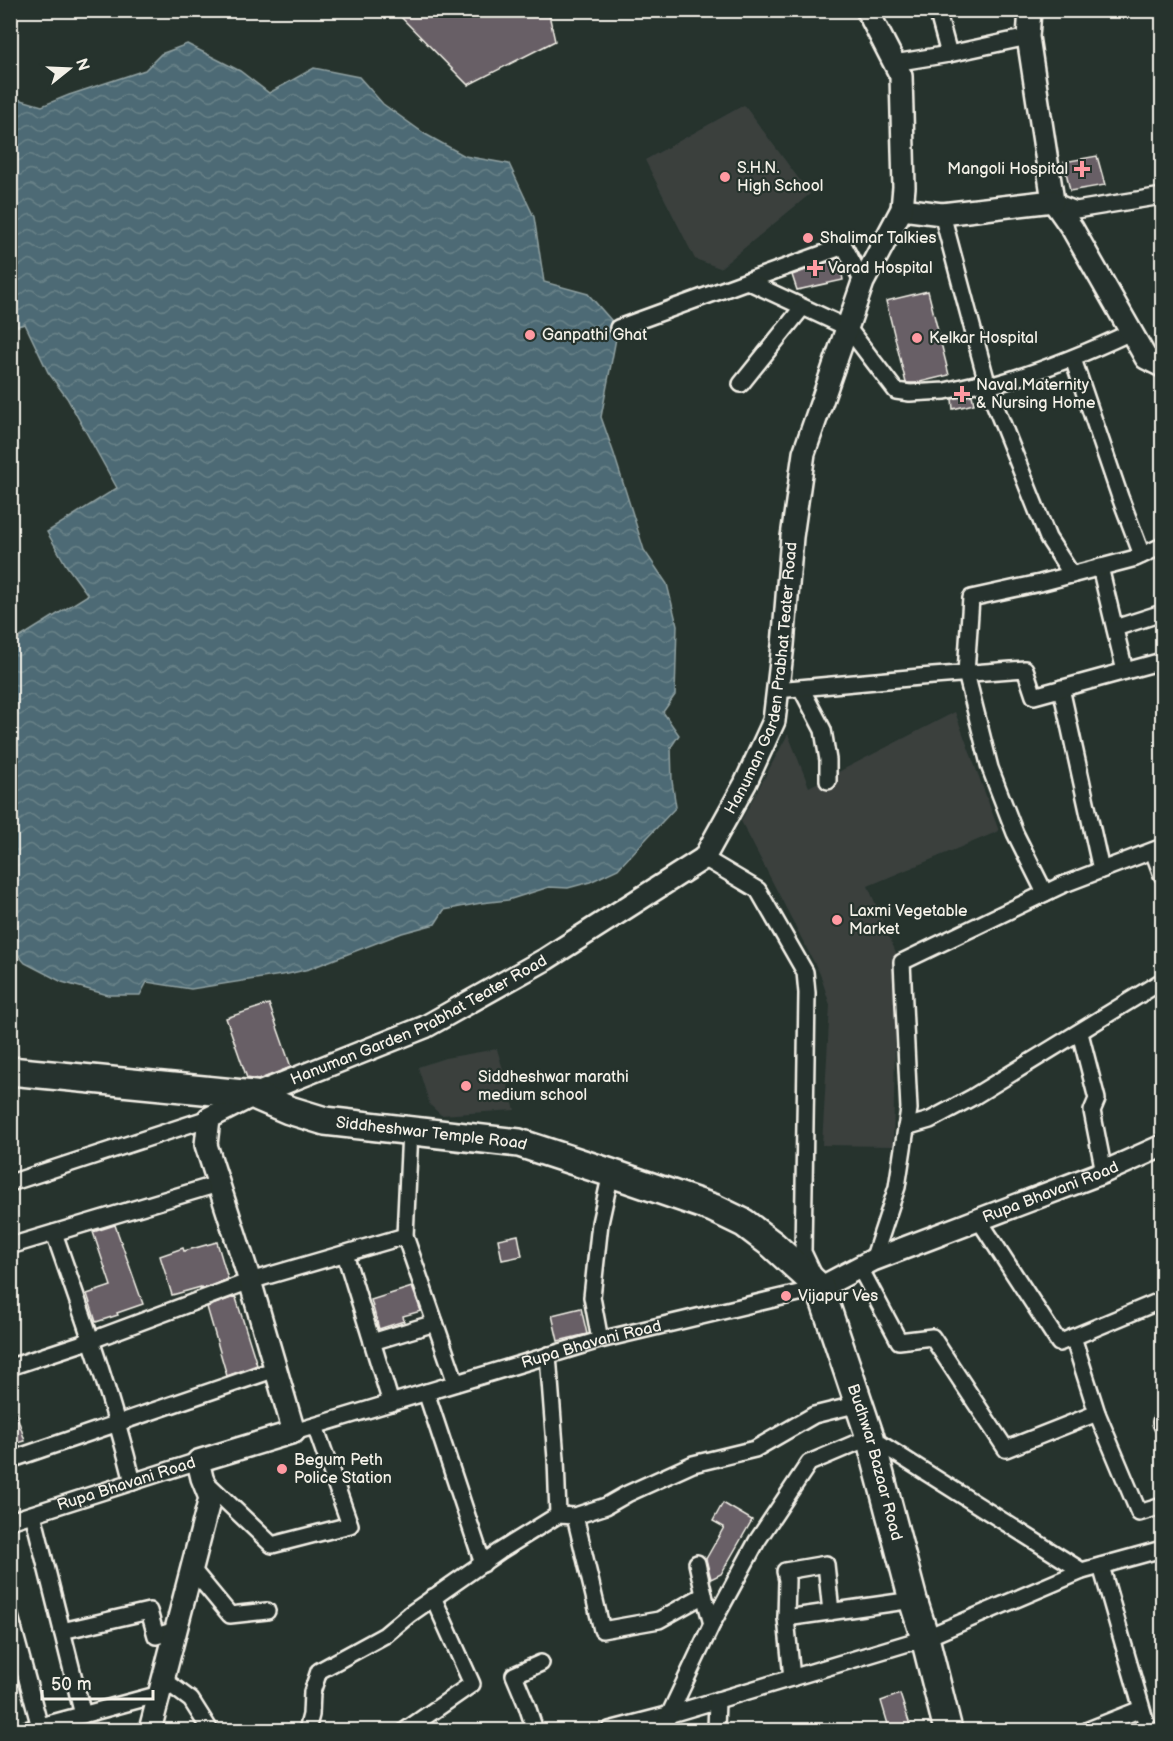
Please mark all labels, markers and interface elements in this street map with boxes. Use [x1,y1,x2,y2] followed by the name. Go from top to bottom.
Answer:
[39,39,99,99] north arrow
[71,56,93,73] text: N
[737,159,823,196] place label: S.H.N. High School
[947,160,1068,179] place label: Mangoli Hospital
[1073,160,1091,178] marker: Mangoli Hospital
[718,170,732,184] marker: S.H.N. High School
[820,229,936,248] place label: Shalimar Talkies
[801,231,815,245] marker: Shalimar Talkies
[806,259,824,277] marker: Varad Hospital
[828,259,932,278] place label: Varad Hospital
[542,326,647,345] place label: Ganpathi Ghat
[523,328,537,342] marker: Ganpathi Ghat
[929,329,1038,348] place label: Kelkar Hospital
[910,331,924,345] marker: Kelkar Hospital
[976,376,1096,413] place label: Naval Maternity & Nursing Home
[953,385,971,403] marker: Naval Maternity & Nursing Home
[721,541,801,817] street label: Hanuman Garden Prabhat Teater Road
[849,902,968,939] place label: Laxmi Vegetable Market
[830,913,844,927] marker: Laxmi Vegetable Market
[288,951,550,1089] street label: Hanuman Garden Prabhat Teater Road
[478,1068,629,1105] place label: Siddheshwar marathi medium school
[459,1079,473,1093] marker: Siddheshwar marathi medium school
[335,1113,529,1154] street label: Siddheshwar Temple Road
[980,1157,1122,1227] street label: Rupa Bhavani Road
[798,1287,878,1306] place label: Vijapur Ves
[779,1289,793,1303] marker: Vijapur Ves
[519,1316,663,1373] street label: Rupa Bhavani Road
[843,1381,906,1542] street label: Budhwar Bazaar Road
[294,1451,392,1488] place label: Begum Peth Police Station
[55,1453,198,1515] street label: Rupa Bhavani Road
[275,1462,289,1476] marker: Begum Peth Police Station
[42,1663,153,1701] scale bar
[51,1674,92,1695] text: 50 m

